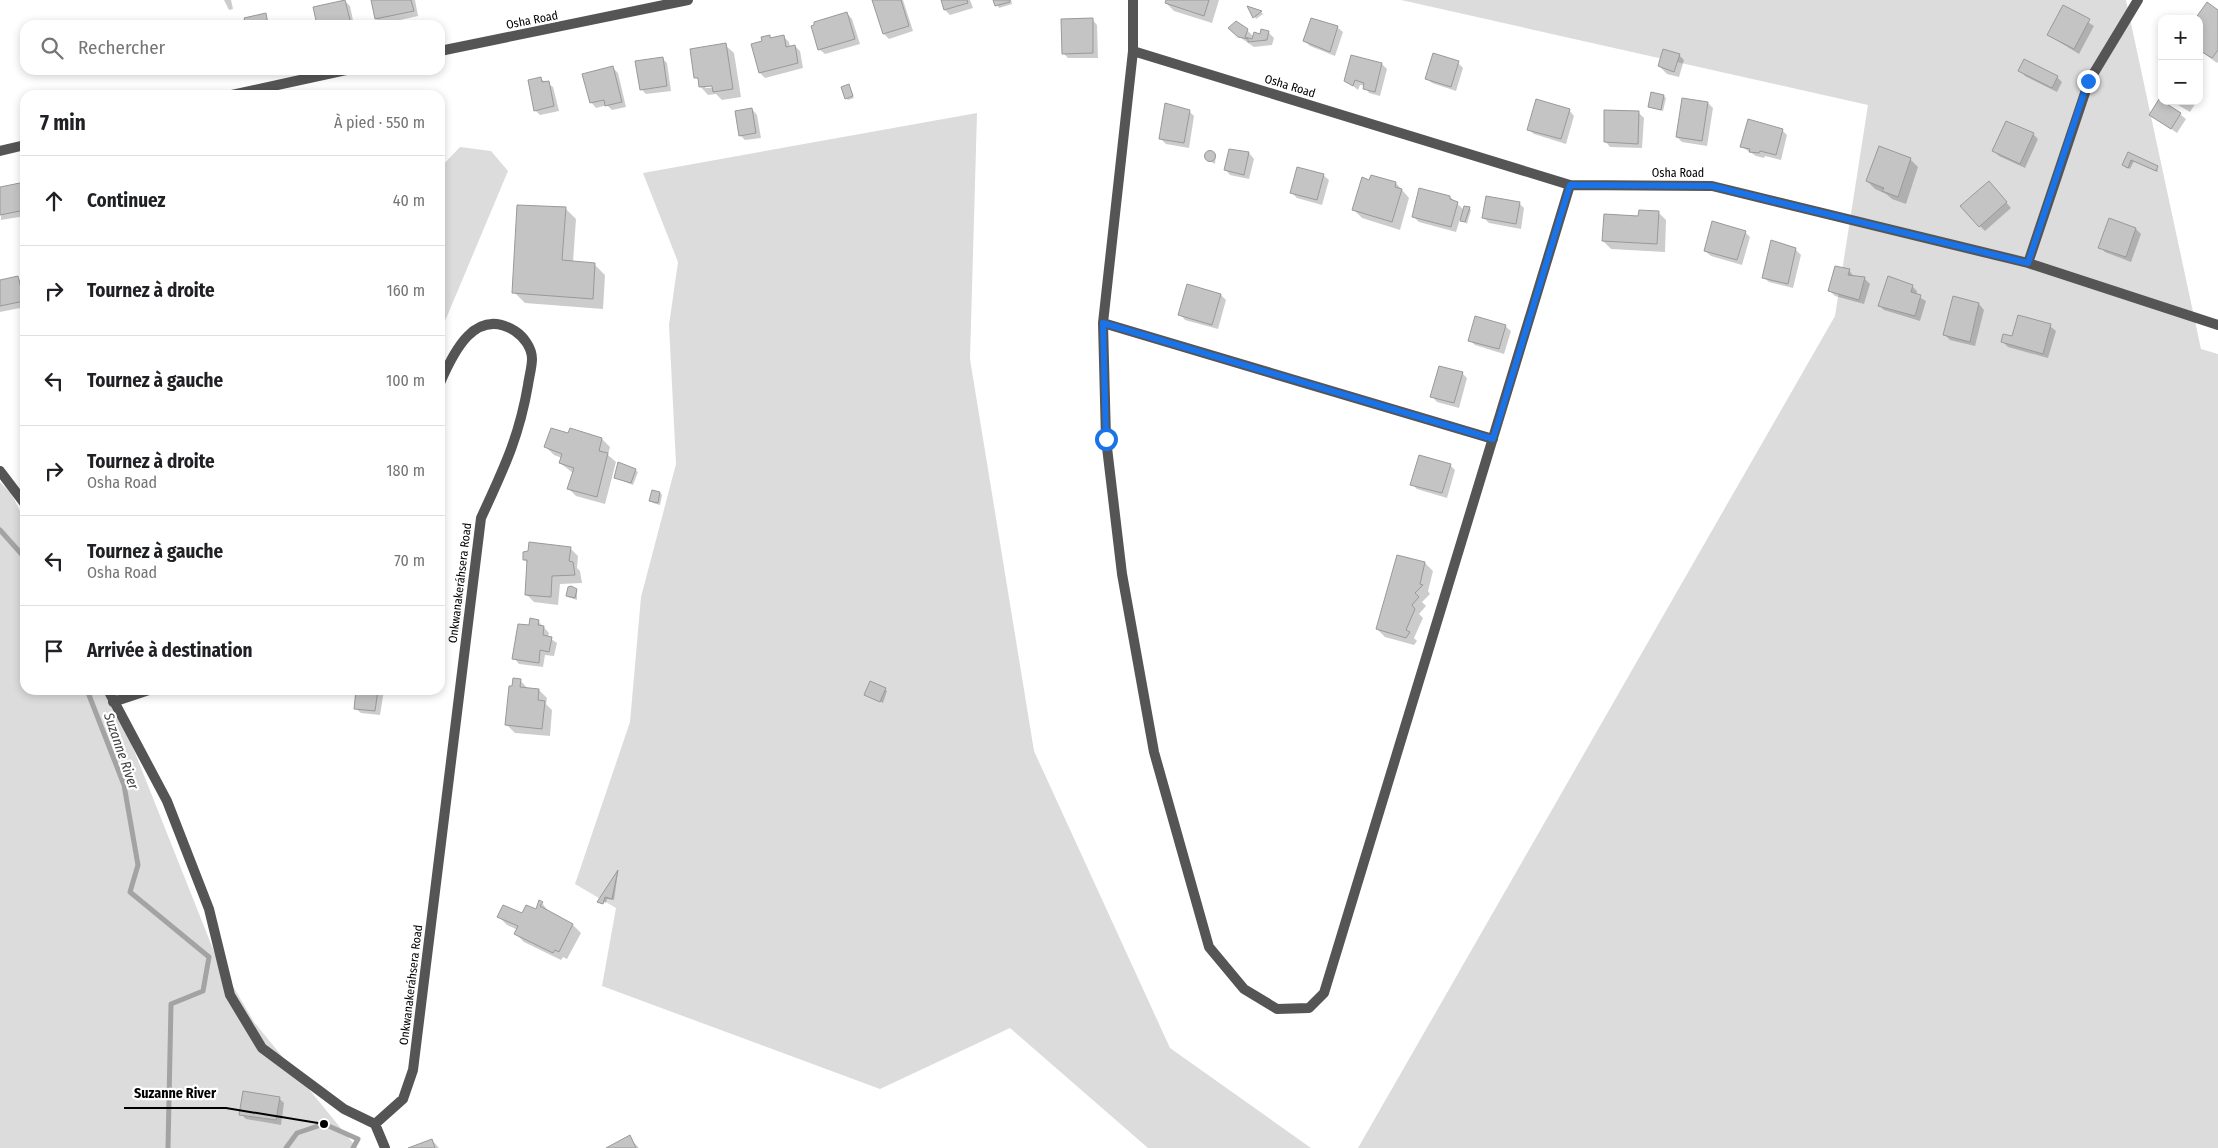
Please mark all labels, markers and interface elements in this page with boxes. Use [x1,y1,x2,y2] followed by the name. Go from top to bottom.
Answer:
[505,8,559,32] street label: Osha Road
[2158,15,2203,105] map controls
[2158,15,2203,60] button: +
[20,20,445,75] search box
[38,34,66,62] icon: search
[78,36,165,59] text: Rechercher
[2158,60,2203,105] button: −
[2077,70,2100,93] route end
[1263,72,1317,100] street label: Osha Road
[40,110,86,136] text: 7 min
[334,113,425,132] text: À pied · 550 m
[1652,166,1704,180] street label: Osha Road
[40,187,68,215] icon: ahead
[87,189,166,212] text: Continuez
[393,191,425,210] text: 40 m
[40,277,68,305] icon: right
[87,279,215,302] text: Tournez à droite
[386,281,425,300] text: 160 m
[40,367,68,395] icon: left
[87,369,223,392] text: Tournez à gauche
[386,371,425,390] text: 100 m
[1095,428,1118,451] route start
[87,450,215,473] text: Tournez à droite
[40,457,68,485] icon: right
[386,461,425,480] text: 180 m
[87,473,157,492] text: Osha Road
[446,522,474,644] street label: Onkwanakeráhsera Road
[87,540,223,563] text: Tournez à gauche
[40,547,68,575] icon: left
[394,551,425,570] text: 70 m
[87,563,157,582] text: Osha Road
[40,637,68,665] icon: arrive
[87,639,253,662] text: Arrivée à destination
[100,709,142,793] water label: Suzanne River
[397,924,425,1046] street label: Onkwanakeráhsera Road
[124,1079,226,1108] callout: Suzanne River
[134,1085,217,1102] text: Suzanne River

